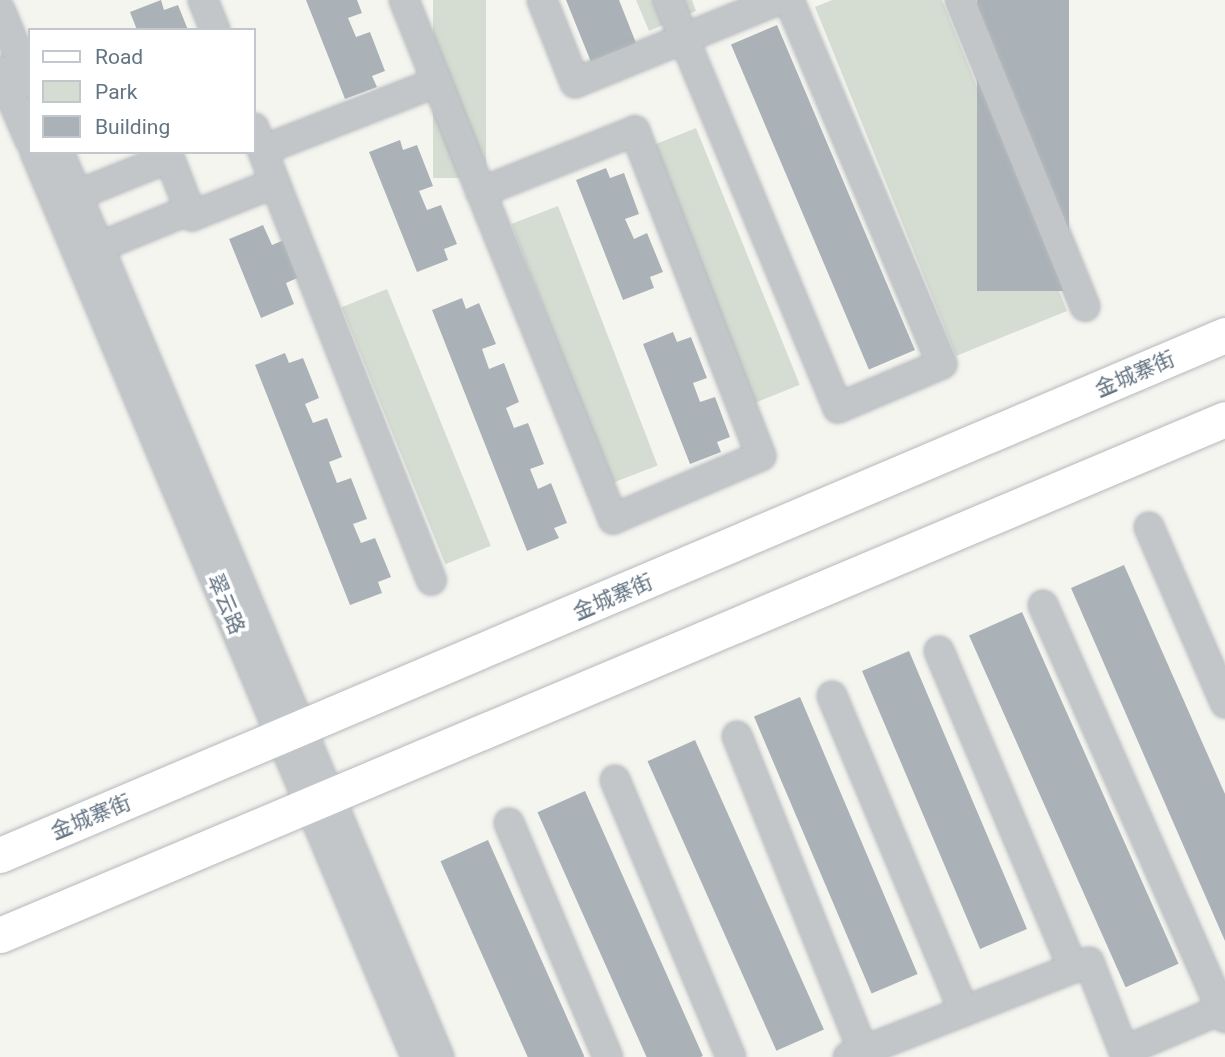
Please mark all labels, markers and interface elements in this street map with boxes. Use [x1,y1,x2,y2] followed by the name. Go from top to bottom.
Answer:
[28,28,256,154] legend
[95,45,143,69] text: Road
[95,80,137,104] text: Park
[95,115,170,139] text: Building
[1091,346,1179,402] street label: 金城寨街
[569,569,657,625] street label: 金城寨街
[202,570,250,638] street label: 翠云路
[47,790,135,844] street label: 金城寨街

